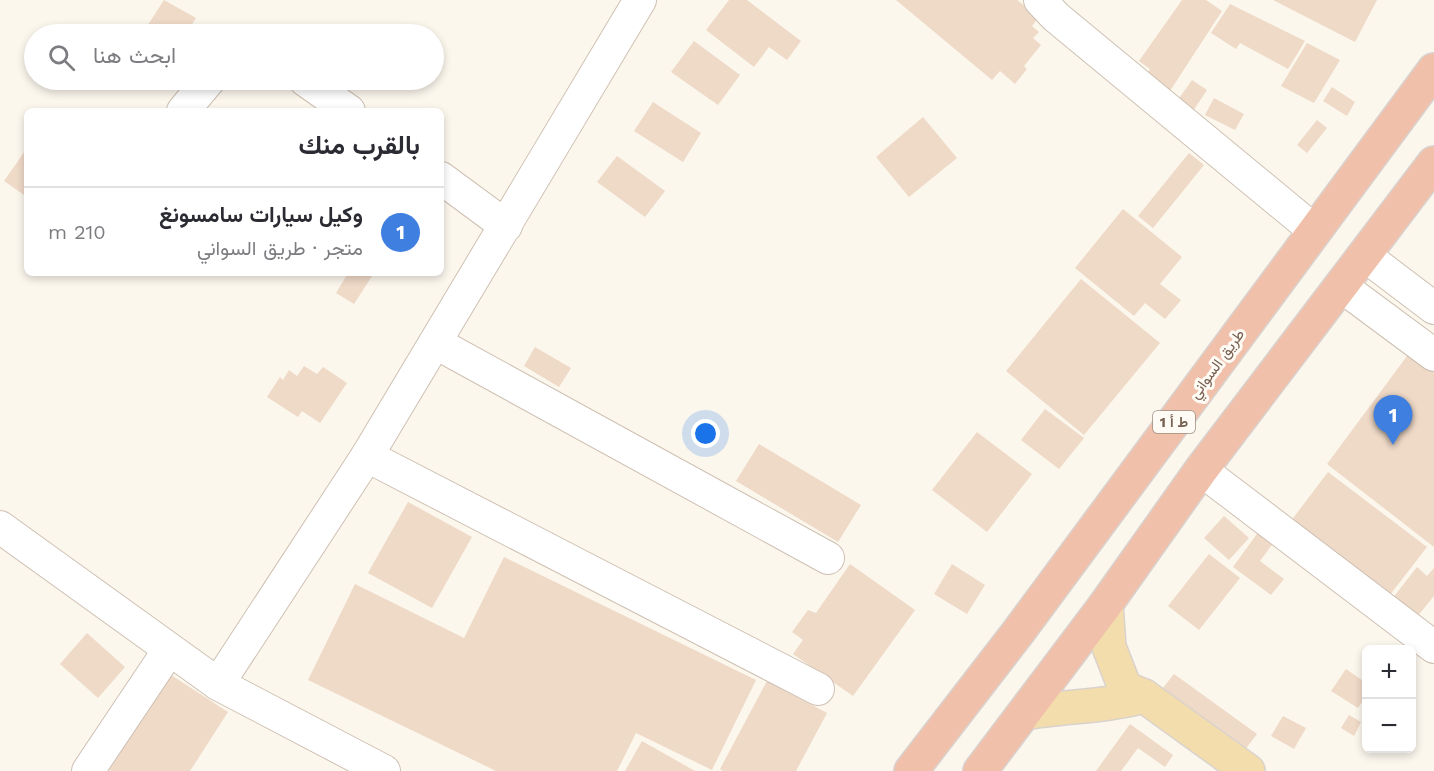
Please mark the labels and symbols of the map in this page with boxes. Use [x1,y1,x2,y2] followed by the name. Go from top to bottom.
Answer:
[1186,326,1252,405] street label: طريق السواني
[1374,396,1412,445] pin: 1
[1153,411,1195,433] road number: ط أ 1
[691,419,720,448] your location

